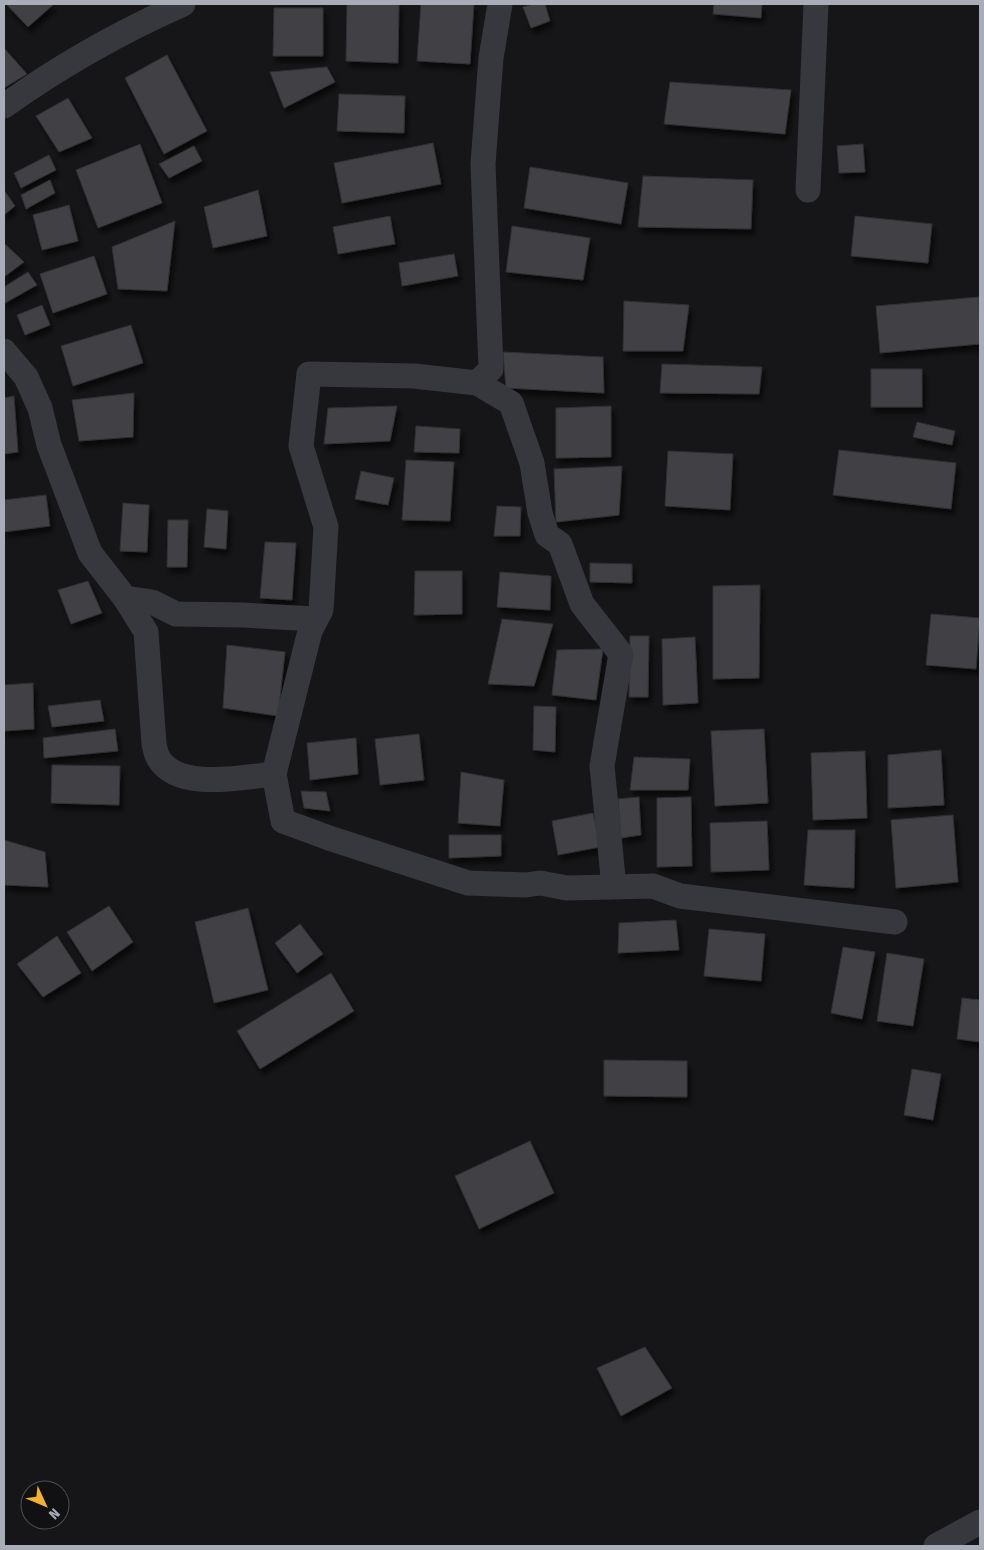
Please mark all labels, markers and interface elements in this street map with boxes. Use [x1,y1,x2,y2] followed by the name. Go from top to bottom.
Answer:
[20,1480,70,1530] north arrow
[45,1505,63,1523] text: N

